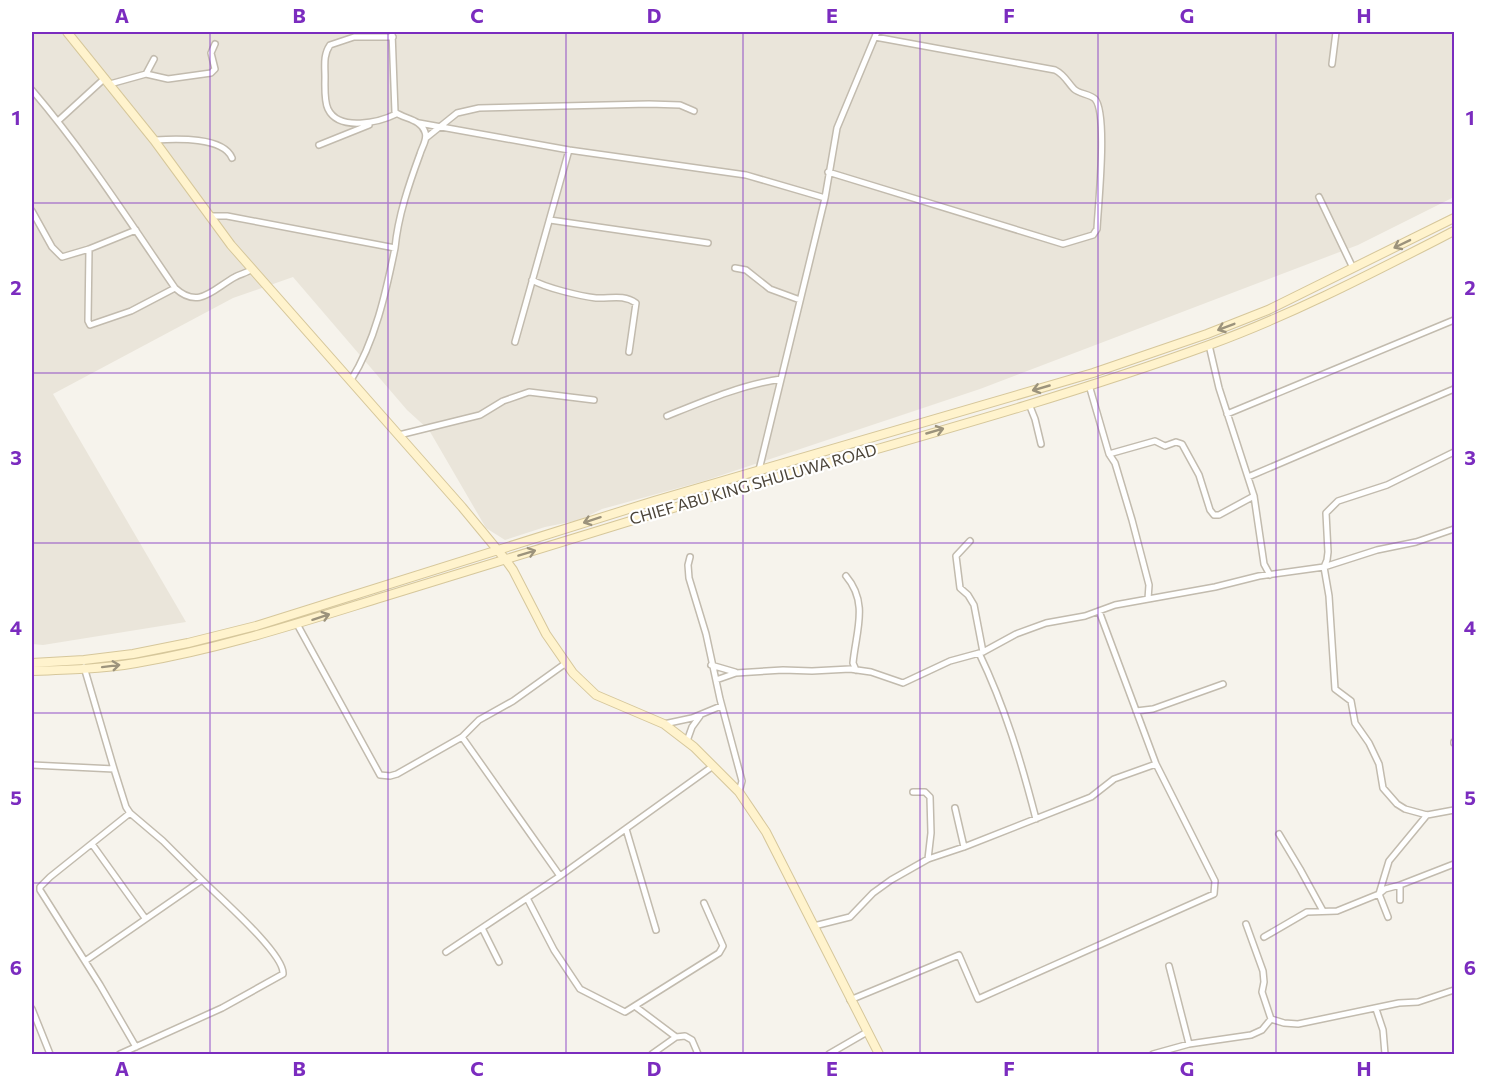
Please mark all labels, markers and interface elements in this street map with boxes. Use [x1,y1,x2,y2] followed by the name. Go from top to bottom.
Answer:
[115,3,129,27] text: A
[292,3,306,27] text: B
[470,3,484,27] text: C
[647,3,661,27] text: D
[826,3,838,27] text: E
[1003,3,1015,27] text: F
[1180,3,1194,27] text: G
[1357,3,1372,27] text: H
[11,105,21,129] text: 1
[1465,105,1475,129] text: 1
[1394,238,1411,250] one-way arrow
[10,275,22,299] text: 2
[1464,275,1476,299] text: 2
[1217,322,1236,333] one-way arrow
[1032,383,1051,394] one-way arrow
[925,425,944,436] one-way arrow
[627,439,879,528] street label: CHIEF ABU KING SHULUWA ROAD
[10,445,22,469] text: 3
[1464,445,1476,469] text: 3
[583,516,602,527] one-way arrow
[517,546,536,557] one-way arrow
[311,611,330,622] one-way arrow
[10,615,22,639] text: 4
[1464,615,1476,639] text: 4
[100,660,120,671] one-way arrow
[10,785,22,809] text: 5
[1464,785,1476,809] text: 5
[10,955,22,979] text: 6
[1464,955,1476,979] text: 6
[115,1056,129,1080] text: A
[292,1056,306,1080] text: B
[470,1056,484,1080] text: C
[647,1056,661,1080] text: D
[826,1056,838,1080] text: E
[1003,1056,1015,1080] text: F
[1180,1056,1194,1080] text: G
[1357,1056,1372,1080] text: H

